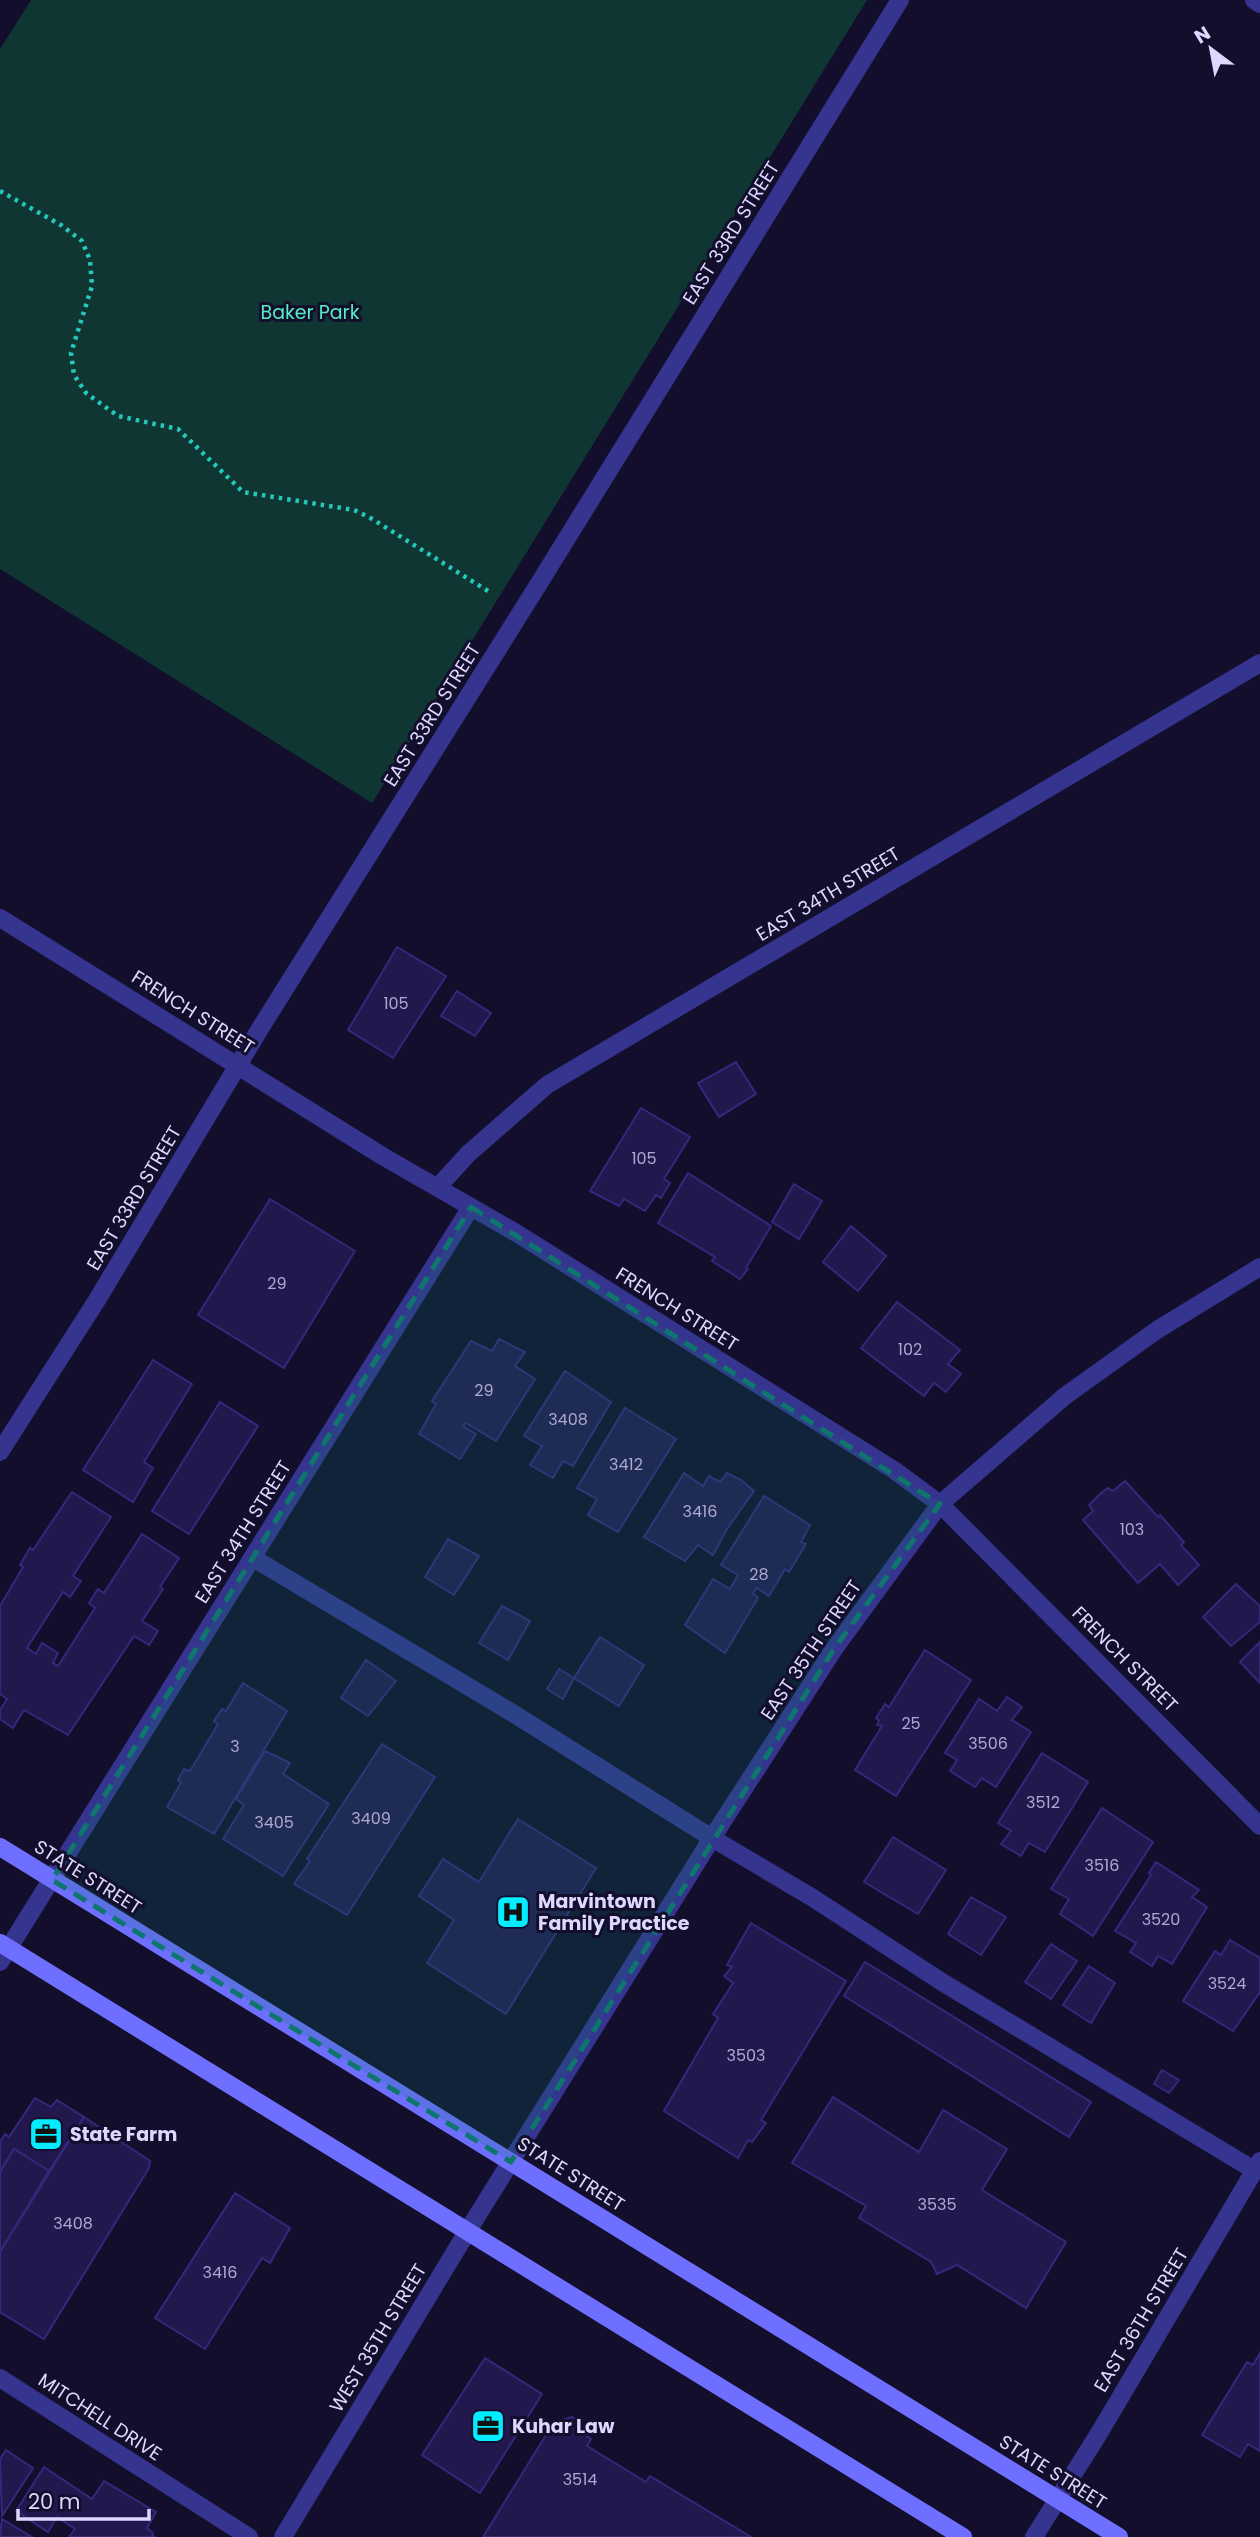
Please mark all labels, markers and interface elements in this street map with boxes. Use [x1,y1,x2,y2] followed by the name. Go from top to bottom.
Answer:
[1176,14,1246,84] north arrow
[1189,20,1215,50] text: N
[676,156,786,310] street label: EAST 33RD STREET
[261,299,360,326] park label: Baker Park
[377,638,487,792] street label: EAST 33RD STREET
[751,840,905,948] street label: EAST 34TH STREET
[127,963,259,1061] street label: FRENCH STREET
[383,992,409,1015] house number: 105
[80,1121,188,1275] street label: EAST 33RD STREET
[631,1147,657,1170] house number: 105
[611,1260,743,1358] street label: FRENCH STREET
[267,1272,287,1295] house number: 29
[898,1338,922,1361] house number: 102
[474,1379,494,1402] house number: 29
[548,1408,588,1431] house number: 3408
[609,1453,643,1476] house number: 3412
[188,1456,298,1608] street label: EAST 34TH STREET
[683,1500,717,1523] house number: 3416
[1120,1518,1144,1541] house number: 103
[749,1563,769,1586] house number: 28
[754,1575,868,1725] street label: EAST 35TH STREET
[1066,1600,1184,1718] street label: FRENCH STREET
[901,1712,921,1735] house number: 25
[968,1732,1008,1755] house number: 3506
[230,1735,240,1758] house number: 3
[1026,1791,1060,1814] house number: 3512
[351,1807,391,1830] house number: 3409
[254,1811,294,1834] house number: 3405
[29,1833,147,1921] street label: STATE STREET
[1085,1854,1119,1877] house number: 3516
[538,1888,690,1937] place label: Marvintown Family Practice
[494,1893,532,1931] hospital icon: Marvintown Family Practice
[1142,1908,1180,1931] house number: 3520
[1208,1972,1246,1995] house number: 3524
[727,2044,765,2067] house number: 3503
[27,2115,65,2153] office icon: State Farm
[70,2121,177,2148] place label: State Farm
[512,2130,630,2218] street label: STATE STREET
[918,2193,956,2216] house number: 3535
[53,2212,93,2235] house number: 3408
[1087,2243,1195,2397] street label: EAST 36TH STREET
[323,2259,433,2417] street label: WEST 35TH STREET
[203,2261,237,2284] house number: 3416
[33,2367,167,2467] street label: MITCHELL DRIVE
[469,2407,507,2445] office icon: Kuhar Law
[512,2413,615,2440] place label: Kuhar Law
[994,2428,1112,2516] street label: STATE STREET
[563,2468,597,2491] house number: 3514
[18,2478,149,2522] scale bar
[28,2487,81,2516] text: 20 m

